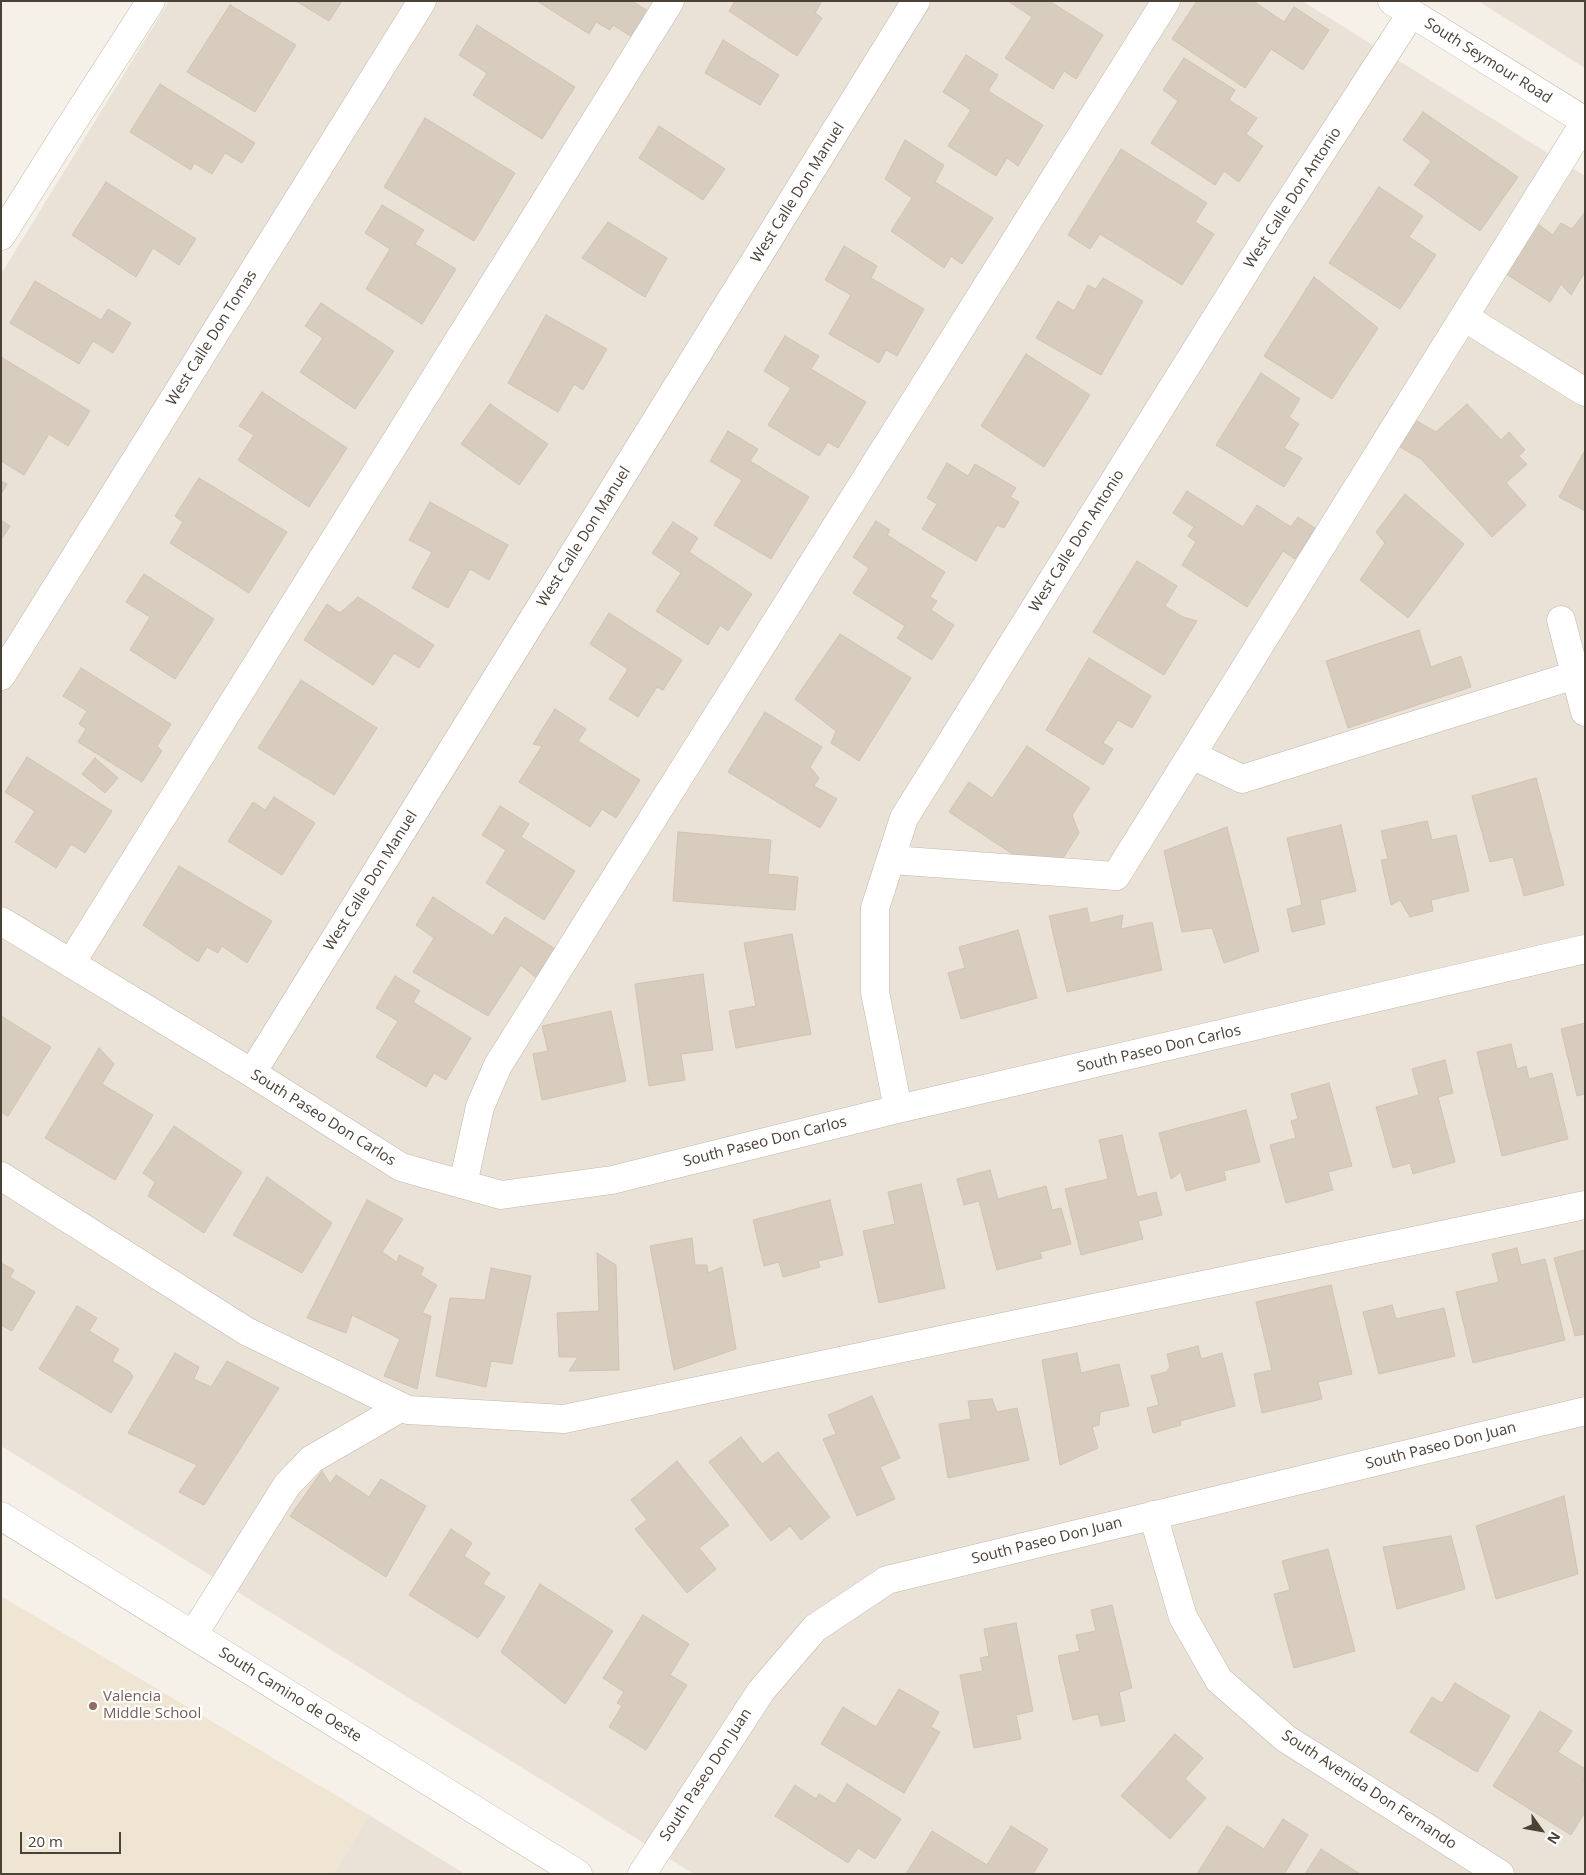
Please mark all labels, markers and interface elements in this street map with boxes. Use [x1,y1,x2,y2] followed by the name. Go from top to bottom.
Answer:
[1421,14,1555,108] street label: South Seymour Road
[748,120,848,266] street label: West Calle Don Manuel
[1241,124,1345,272] street label: West Calle Don Antonio
[163,267,261,409] street label: West Calle Don Tomas
[534,464,634,610] street label: West Calle Don Manuel
[1026,467,1128,615] street label: West Calle Don Antonio
[321,808,421,954] street label: West Calle Don Manuel
[1075,1021,1243,1077] street label: South Paseo Don Carlos
[247,1066,399,1170] street label: South Paseo Don Carlos
[682,1113,848,1171] street label: South Paseo Don Carlos
[1364,1419,1518,1473] street label: South Paseo Don Juan
[970,1514,1124,1568] street label: South Paseo Don Juan
[215,1644,365,1746] street label: South Camino de Oeste
[103,1688,201,1723] place label: Valencia Middle School
[87,1700,99,1712] marker: Valencia Middle School
[656,1705,756,1845] street label: South Paseo Don Juan
[1278,1727,1460,1853] street label: South Avenida Don Fernando
[1516,1805,1566,1855] north arrow
[22,1822,124,1854] scale bar
[1543,1828,1565,1848] text: N
[28,1831,63,1851] text: 20 m

